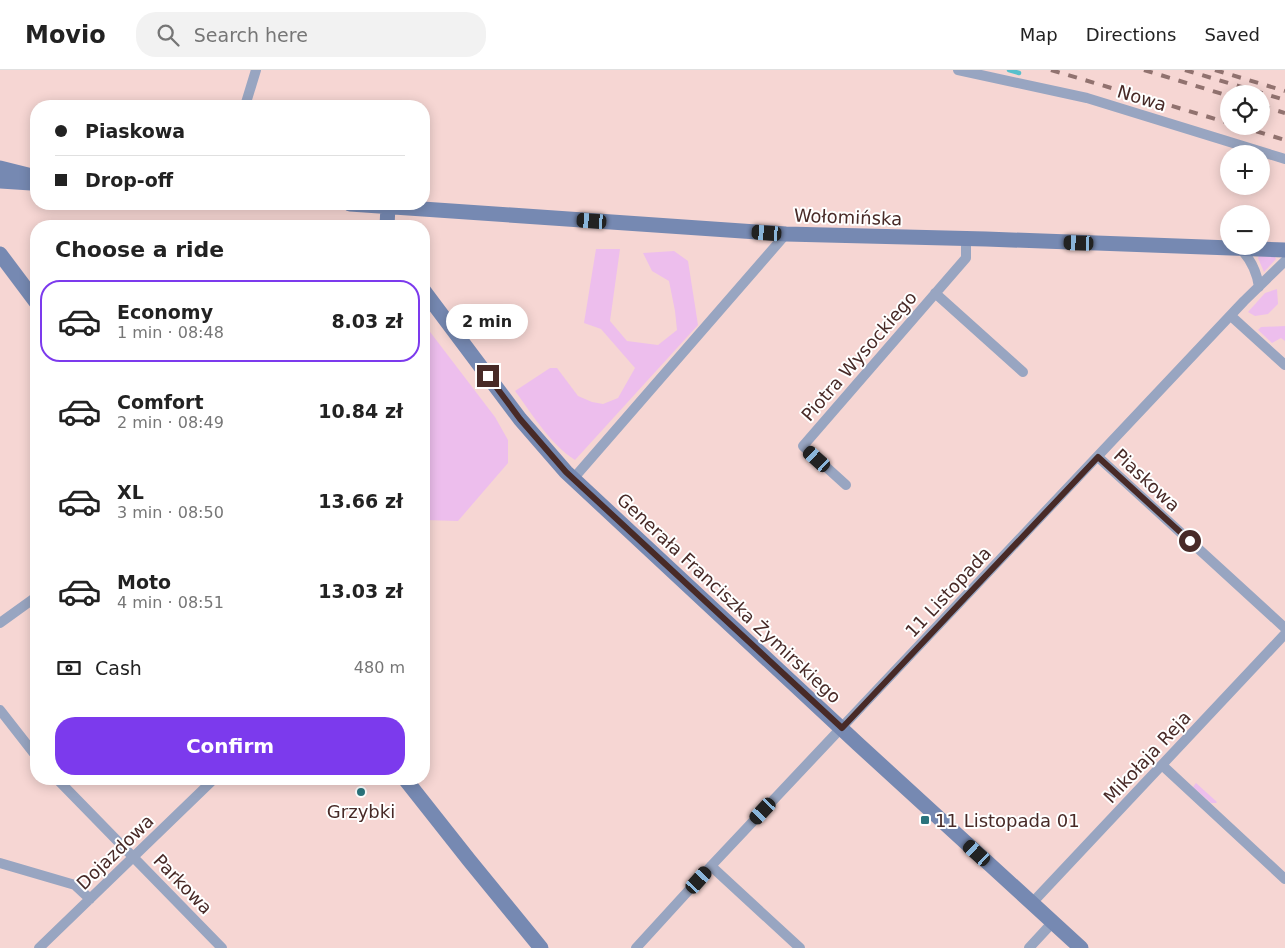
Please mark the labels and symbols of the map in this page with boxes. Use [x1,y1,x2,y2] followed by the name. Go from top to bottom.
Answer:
[1115,81,1169,115] street label: Nowa
[793,205,903,229] street label: Wołomińska
[576,212,607,230] car
[751,224,782,242] car
[1063,235,1094,251] car
[797,287,921,425] street label: Piotra Wysockiego
[447,304,529,338] callout: 2 min
[477,365,499,387] route end
[800,443,833,475] car
[1110,444,1184,516] street label: Piaskowa
[613,489,845,707] street label: Generała Franciszka Żymirskiego
[1179,530,1201,552] route start
[901,542,995,642] street label: 11 Listopada
[1099,707,1195,807] street label: Mikołaja Reja
[355,786,367,798] marker: Grzybki
[747,795,778,827] car
[327,801,395,822] place label: Grzybki
[72,810,158,894] street label: Dojazdowa
[935,810,1080,831] place label: 11 Listopada 01
[919,814,931,826] marker: 11 Listopada 01
[960,837,993,869] car
[149,850,217,918] street label: Parkowa
[683,864,714,896] car

